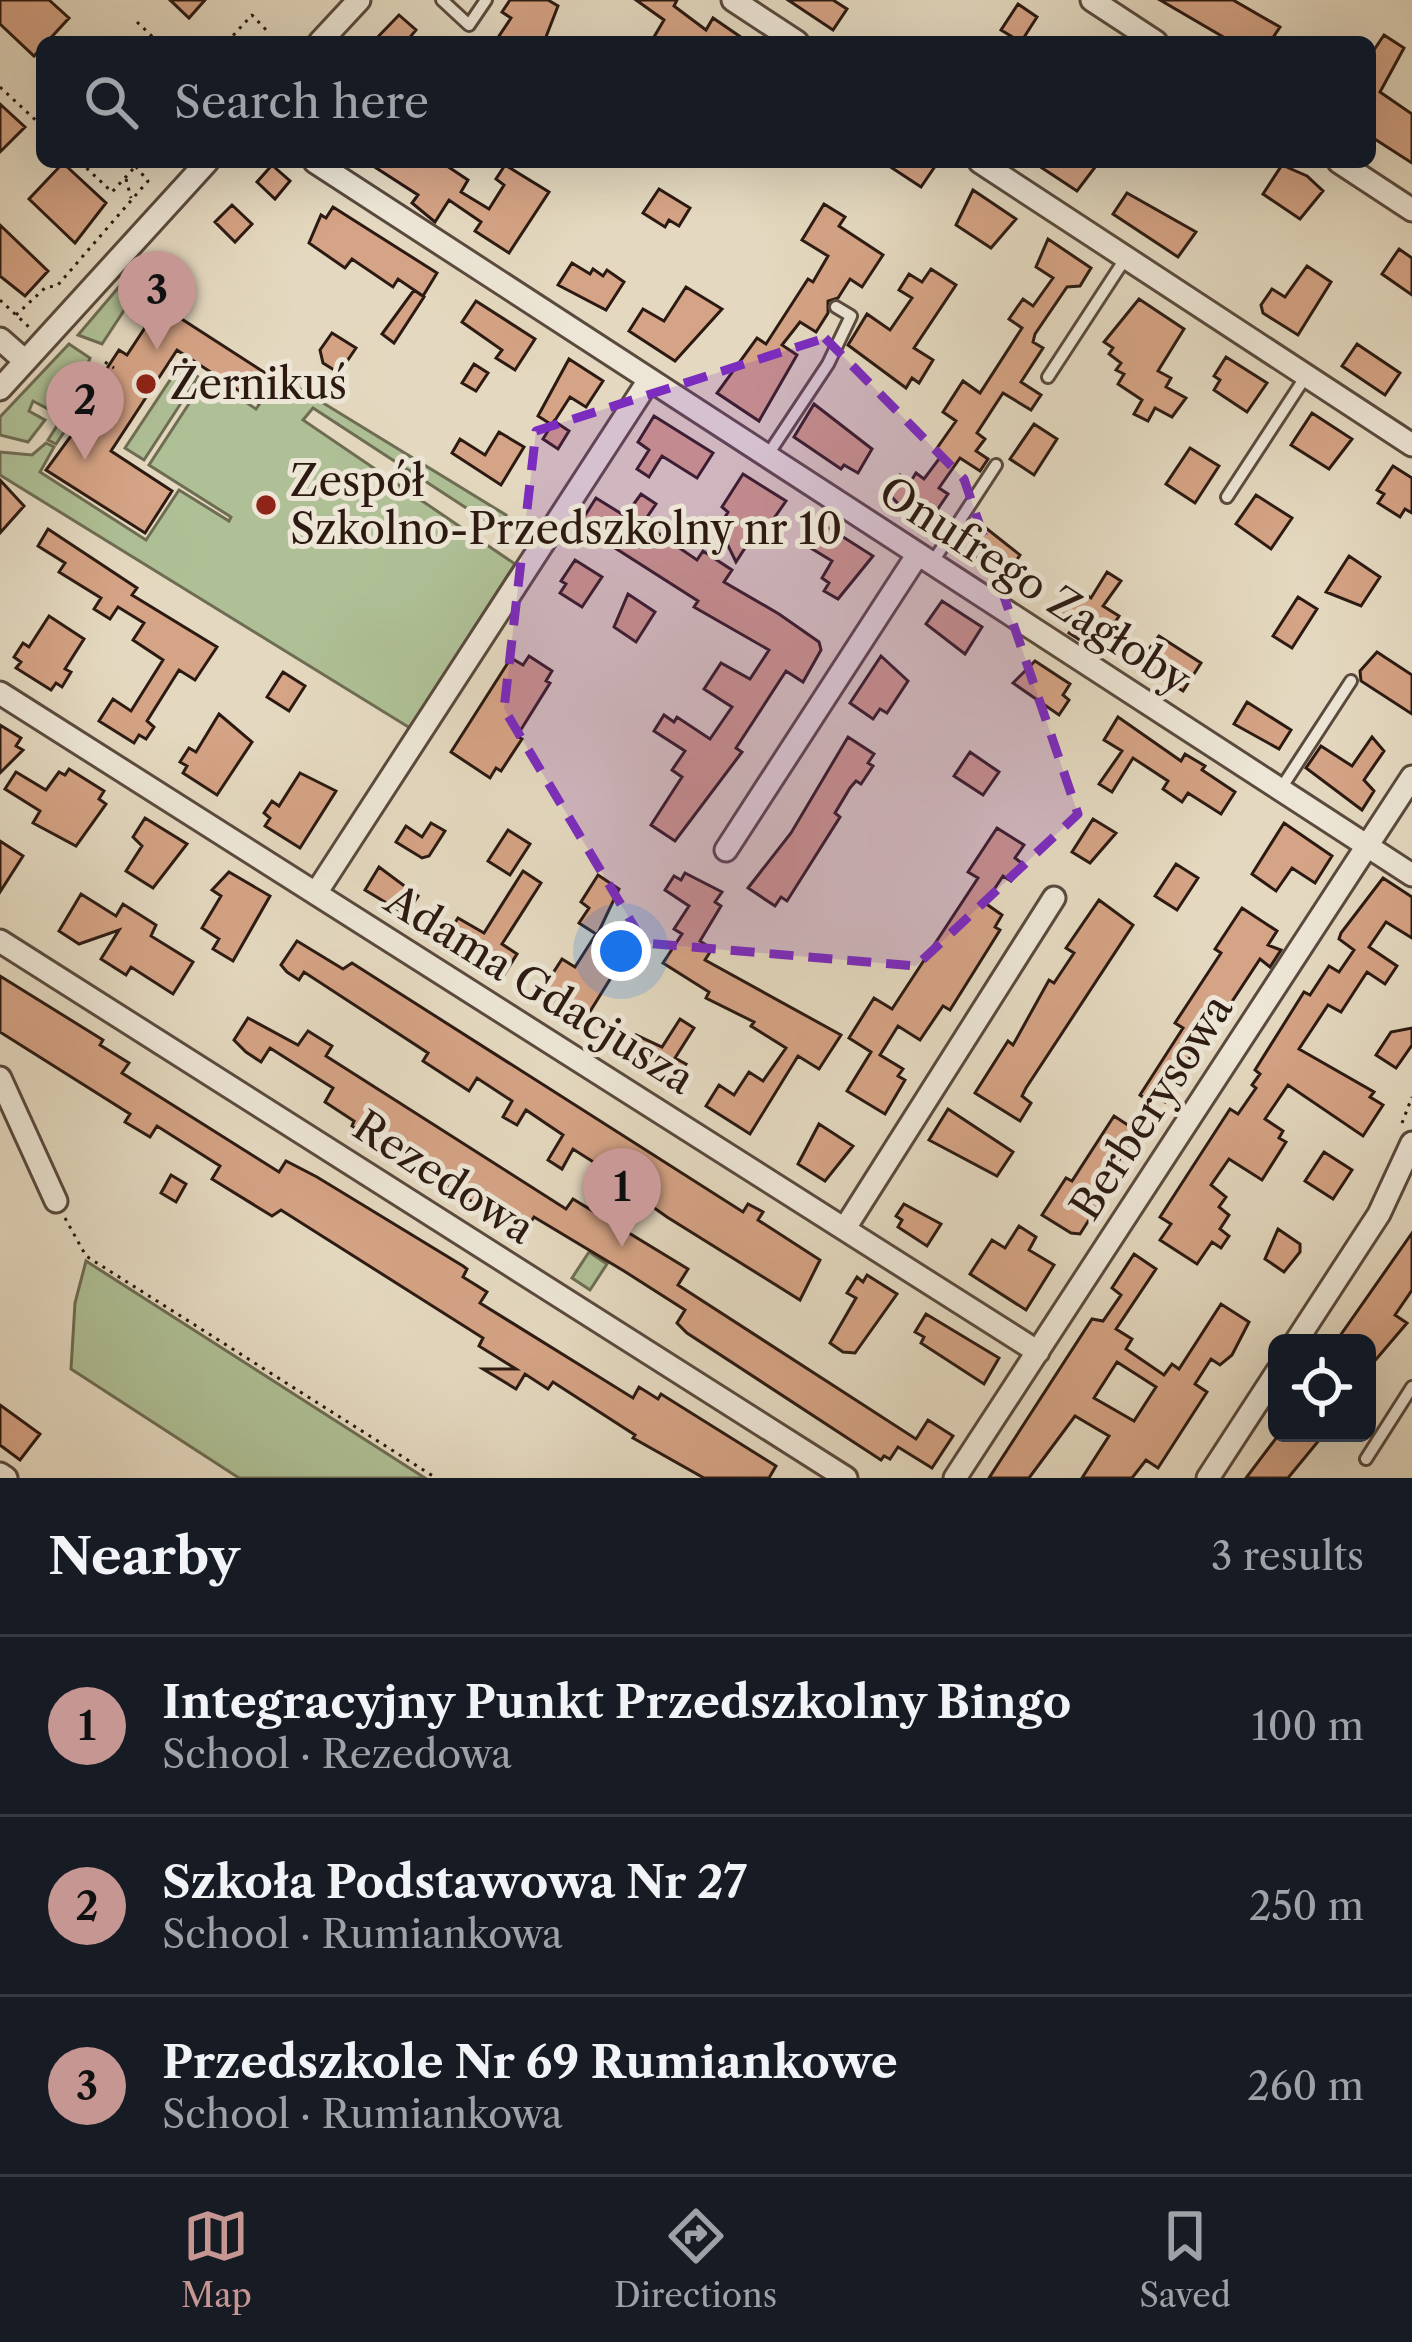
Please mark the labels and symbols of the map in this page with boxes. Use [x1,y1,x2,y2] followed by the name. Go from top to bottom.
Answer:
[118,251,196,350] pin: 3
[170,358,347,410] place label: Żernikuś
[46,361,124,460] pin: 2
[133,371,159,397] marker: Żernikuś
[290,455,842,555] place label: Zespół Szkolno-Przedszkolny nr 10
[870,465,1201,705] street label: Onufrego Zagłoby
[253,492,279,518] marker: Zespół Szkolno-Przedszkolny nr 10
[375,873,704,1105] street label: Adama Gdacjusza
[591,921,651,981] your location
[1059,984,1244,1229] street label: Berberysowa
[344,1099,545,1255] street label: Rezedowa
[583,1148,661,1247] pin: 1

